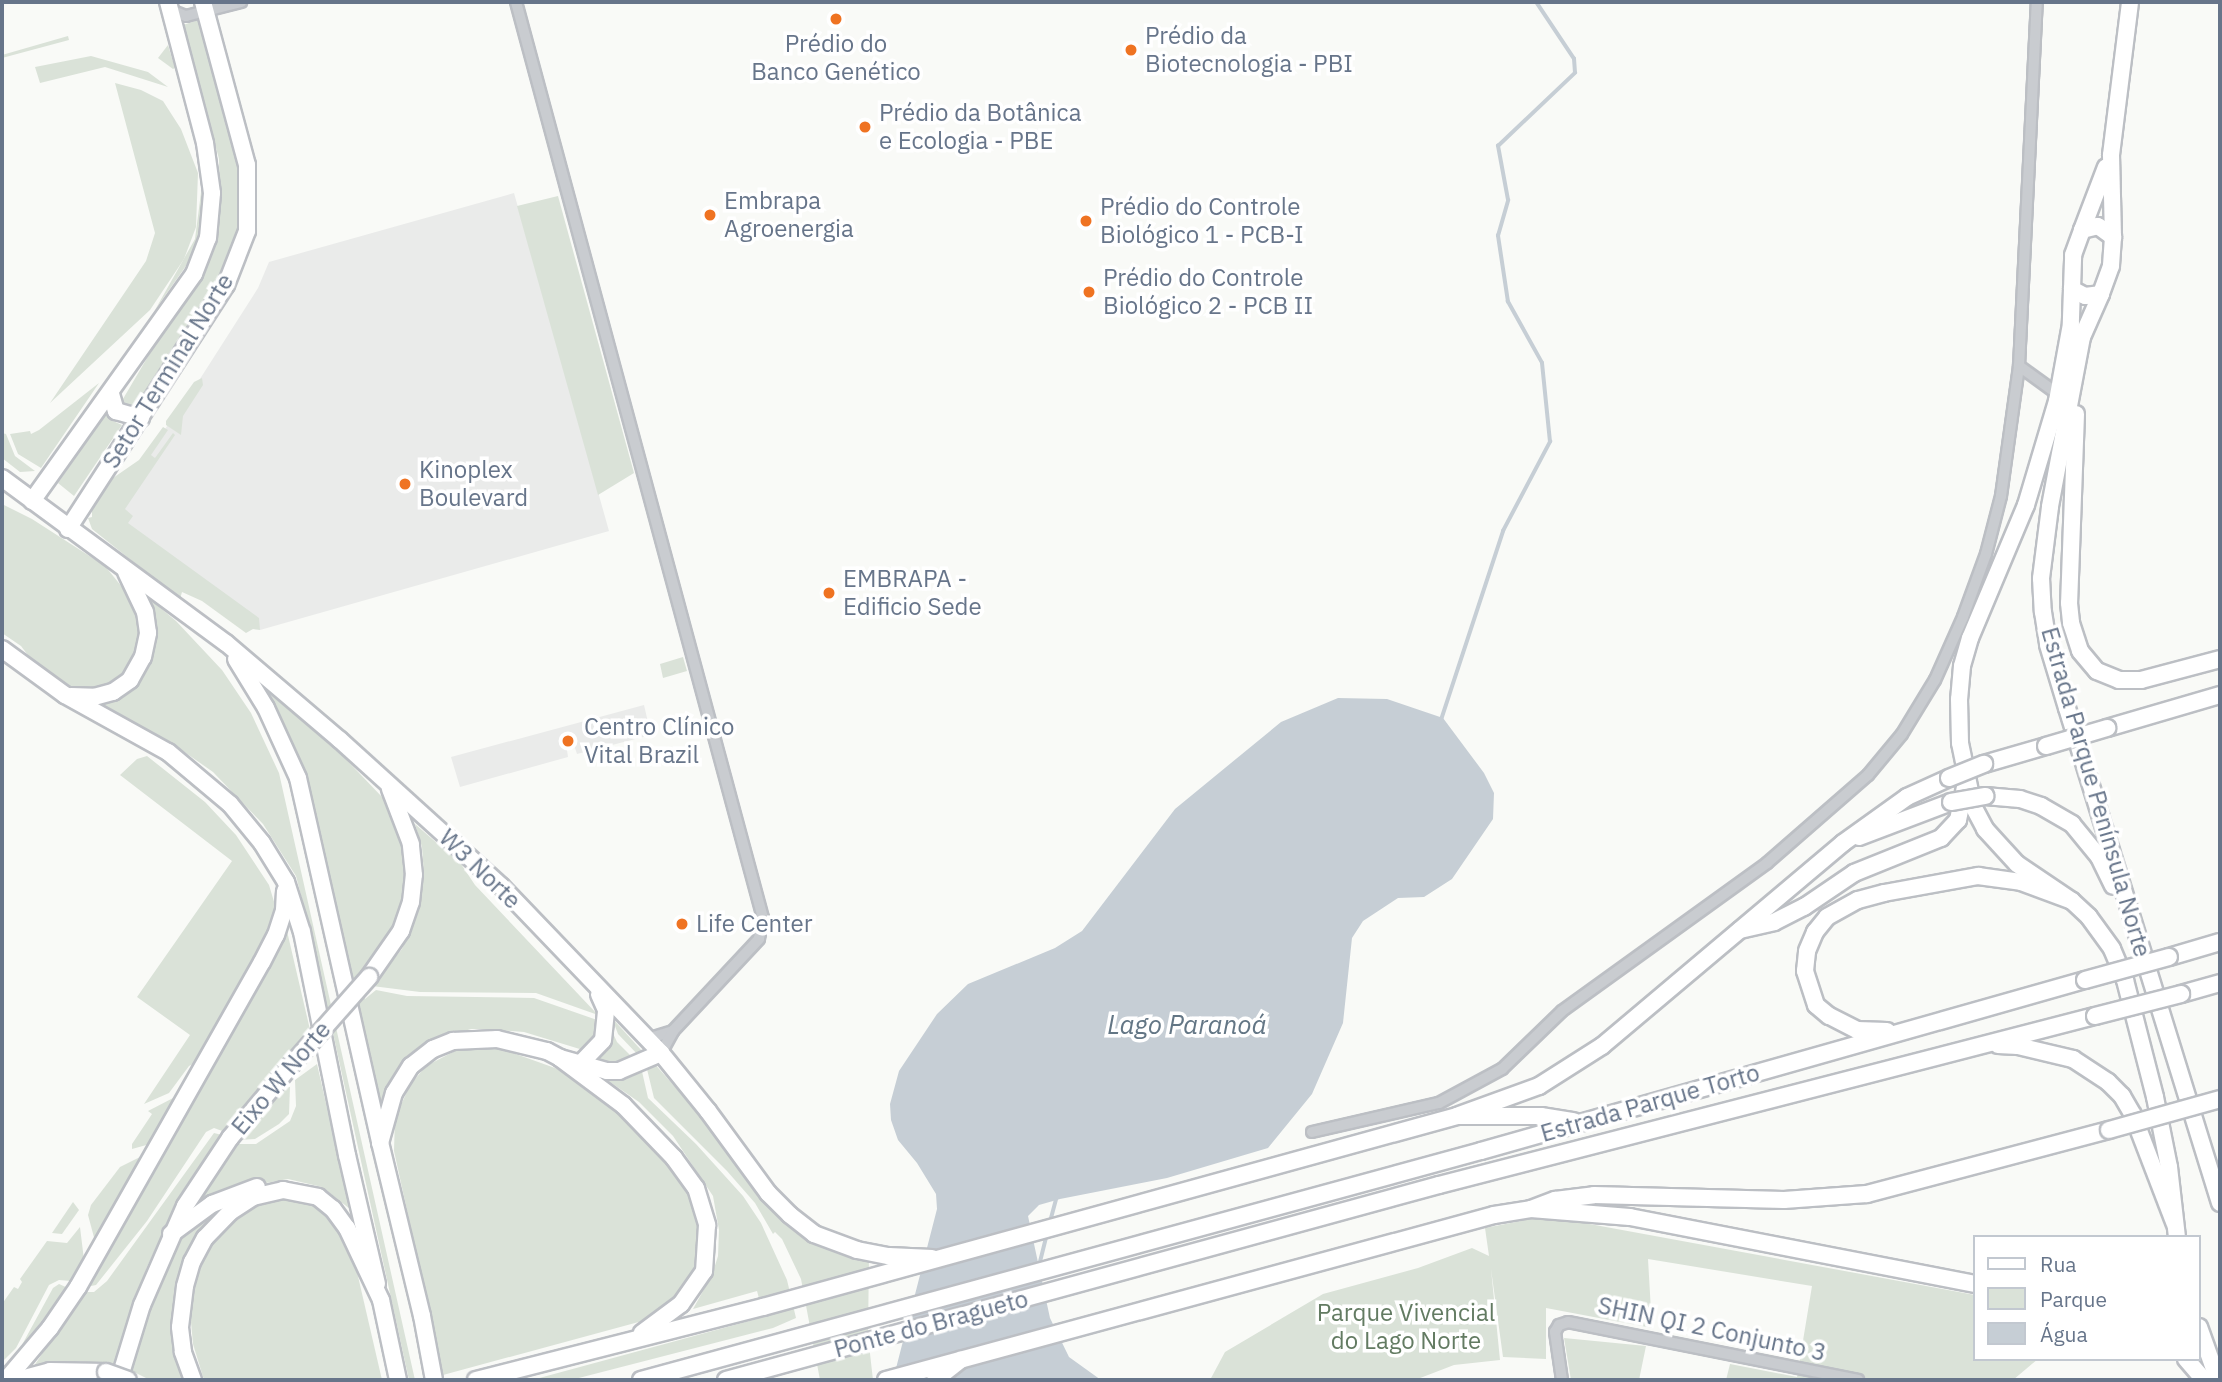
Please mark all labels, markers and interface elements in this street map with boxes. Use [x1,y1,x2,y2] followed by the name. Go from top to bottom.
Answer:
[828,11,844,27] marker: Prédio do Banco Genético
[1145,22,1353,78] place label: Prédio da Biotecnologia - PBI
[751,30,921,86] place label: Prédio do Banco Genético
[1123,42,1139,58] marker: Prédio da Biotecnologia - PBI
[879,99,1081,155] place label: Prédio da Botânica e Ecologia - PBE
[857,119,873,135] marker: Prédio da Botânica e Ecologia - PBE
[724,187,854,243] place label: Embrapa Agroenergia
[1100,193,1304,249] place label: Prédio do Controle Biológico 1 - PCB-I
[702,207,718,223] marker: Embrapa Agroenergia
[1078,213,1094,229] marker: Prédio do Controle Biológico 1 - PCB-I
[1103,264,1313,320] place label: Prédio do Controle Biológico 2 - PCB II
[96,268,240,474] street label: Setor Terminal Norte
[1081,284,1097,300] marker: Prédio do Controle Biológico 2 - PCB II
[419,456,528,512] place label: Kinoplex Boulevard
[397,476,413,492] marker: Kinoplex Boulevard
[843,565,982,621] place label: EMBRAPA - Edificio Sede
[821,585,837,601] marker: EMBRAPA - Edificio Sede
[2035,624,2157,960] street label: Estrada Parque Península Norte
[584,713,734,769] place label: Centro Clínico Vital Brazil
[558,731,578,751] marker: Centro Clínico Vital Brazil
[433,823,527,915] street label: W3 Norte
[696,910,813,938] place label: Life Center
[674,916,690,932] marker: Life Center
[1107,1009,1267,1041] water label: Lago Paranoá
[225,1016,337,1140] street label: Eixo W Norte
[1537,1058,1763,1148] street label: Estrada Parque Torto
[1974,1235,2201,1361] legend
[2040,1250,2077,1278] text: Rua
[831,1284,1031,1364] street label: Ponte do Bragueto
[2040,1285,2107,1313] text: Parque
[1595,1291,1829,1367] street label: SHIN QI 2 Conjunto 3
[1317,1299,1495,1355] park label: Parque Vivencial do Lago Norte
[2040,1320,2088,1348] text: Água

